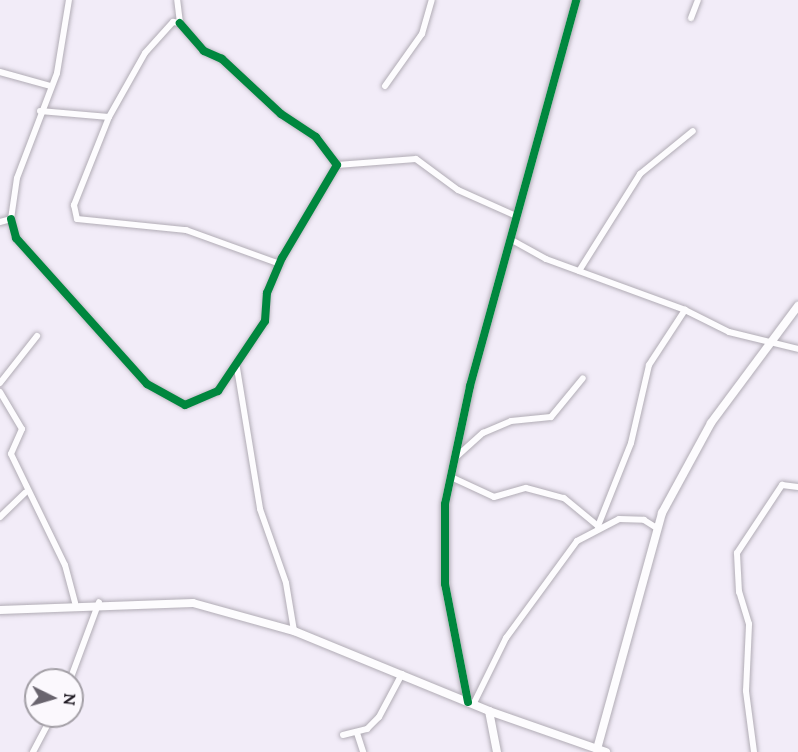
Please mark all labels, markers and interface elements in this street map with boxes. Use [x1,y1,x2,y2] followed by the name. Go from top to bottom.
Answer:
[24,668,84,728] north arrow
[59,692,80,706] text: N

